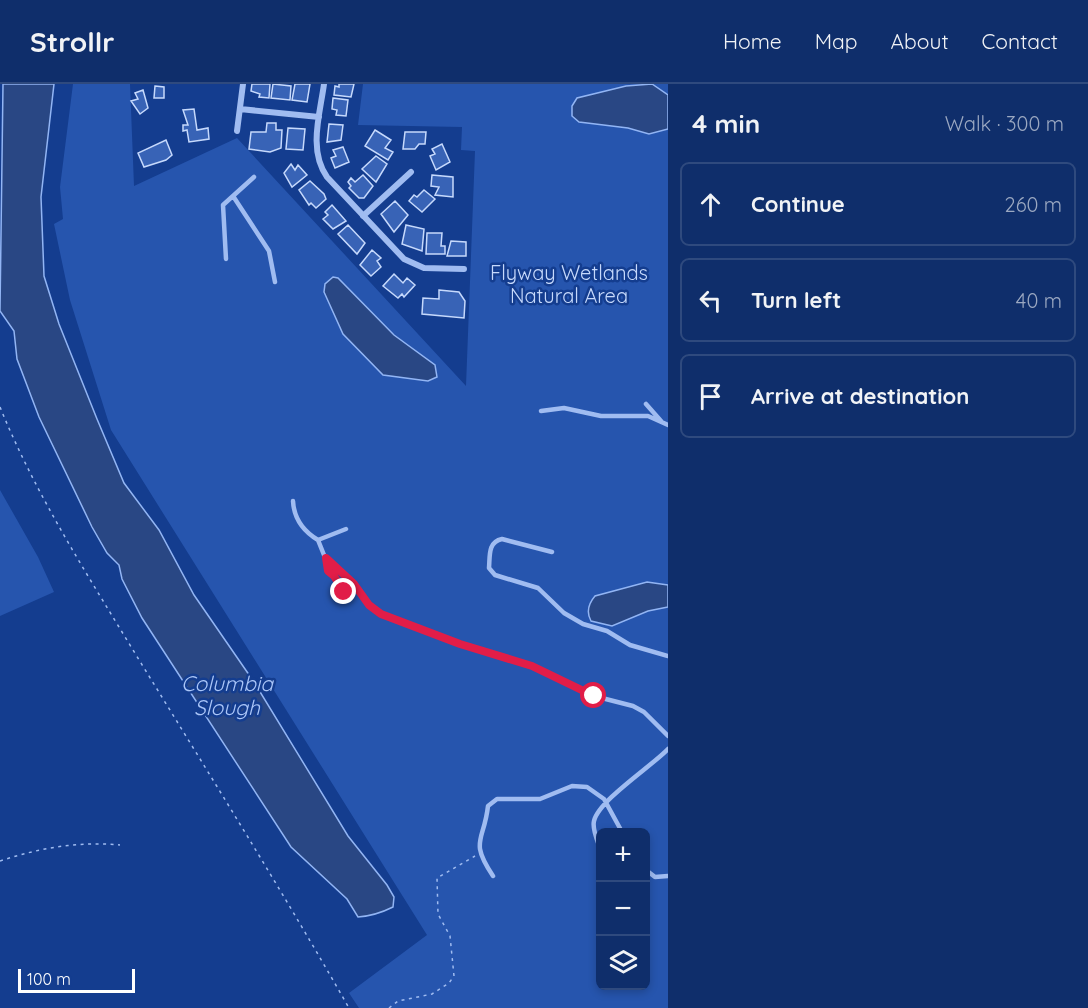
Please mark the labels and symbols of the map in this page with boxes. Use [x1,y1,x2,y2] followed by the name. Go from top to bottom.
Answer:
[490,260,648,308] park label: Flyway Wetlands Natural Area
[330,578,356,604] route end
[181,670,274,720] water label: Columbia Slough
[580,682,606,708] route start
[18,966,135,994] scale bar

